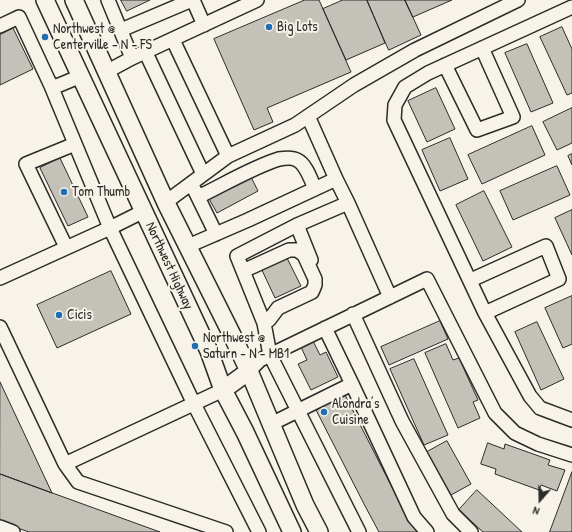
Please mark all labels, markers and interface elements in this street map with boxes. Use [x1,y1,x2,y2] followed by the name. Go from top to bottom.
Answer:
[277,19,318,35] place label: Big Lots
[53,21,152,54] place label: Northwest @ Centerville - N - FS
[264,22,274,32] marker: Big Lots
[40,32,50,42] marker: Northwest @ Centerville - N - FS
[72,184,130,200] place label: Tom Thumb
[59,187,69,197] marker: Tom Thumb
[141,220,197,312] street label: Northwest Highway
[67,307,92,323] place label: Cicis
[54,310,64,320] marker: Cicis
[203,330,289,362] place label: Northwest @ Saturn - N - MB1
[190,341,200,351] marker: Northwest @ Saturn - N - MB1
[332,396,379,428] place label: Alondra’s Cuisine
[319,407,329,417] marker: Alondra’s Cuisine
[520,480,560,520] north arrow
[531,504,541,519] text: N

